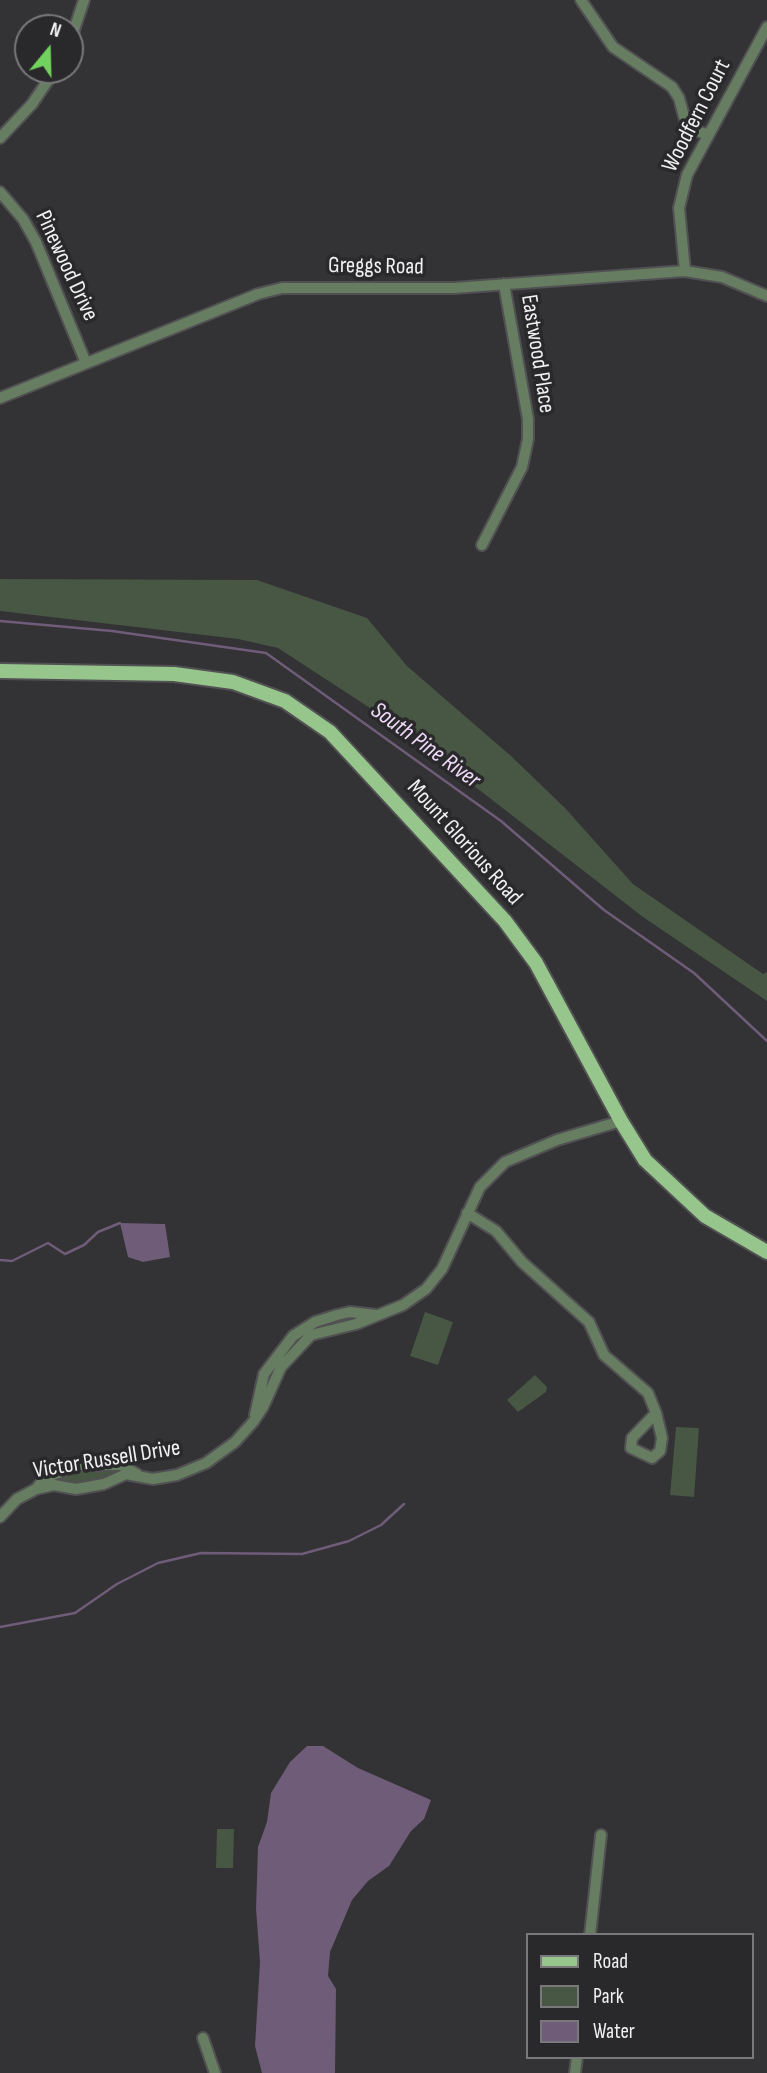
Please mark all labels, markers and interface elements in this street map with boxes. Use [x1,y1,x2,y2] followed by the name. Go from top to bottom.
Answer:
[14,14,84,84] north arrow
[47,18,64,43] text: N
[657,55,737,177] street label: Woodfern Court
[28,207,104,325] street label: Pinewood Drive
[328,252,424,282] street label: Greggs Road
[514,293,560,415] street label: Eastwood Place
[365,697,485,795] water label: South Pine River
[401,775,527,911] street label: Mount Glorious Road
[32,1435,182,1485] street label: Victor Russell Drive
[526,1933,753,2059] legend
[593,1949,628,1974] text: Road
[593,1984,624,2009] text: Park
[593,2019,635,2044] text: Water

